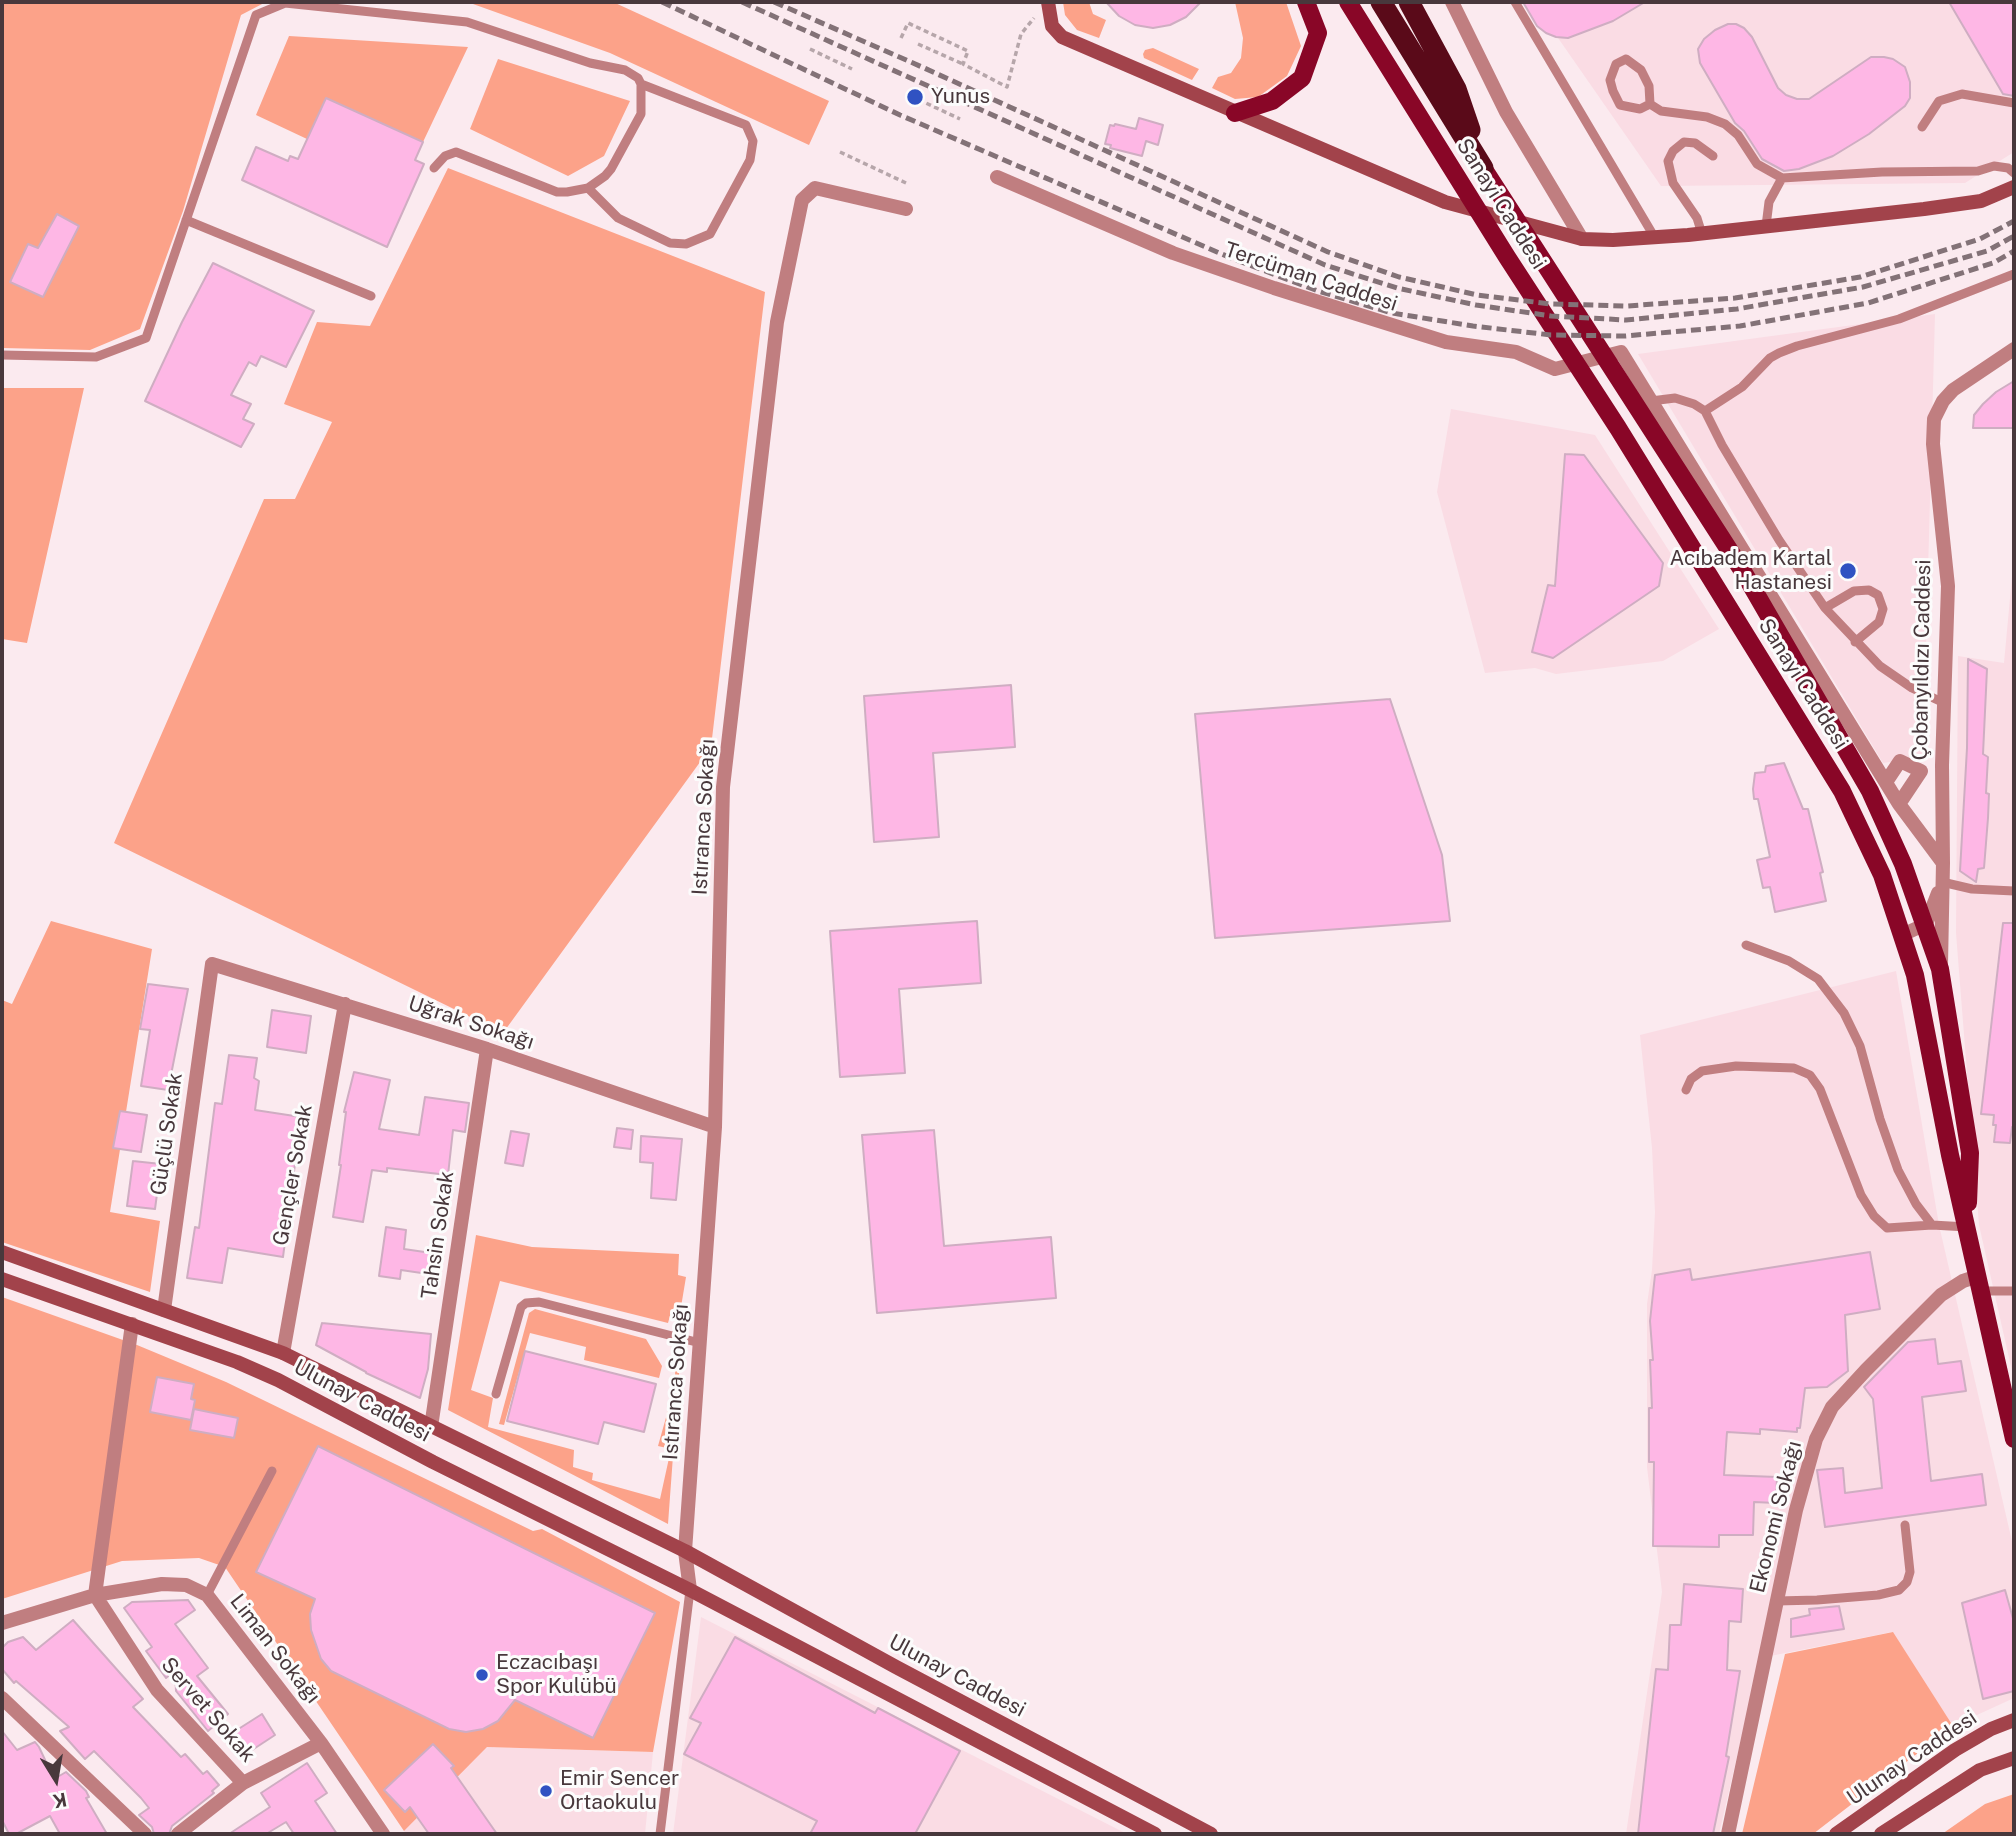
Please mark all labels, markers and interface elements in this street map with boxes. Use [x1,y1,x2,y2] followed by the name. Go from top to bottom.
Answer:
[931,84,990,110] place label: Yunus
[905,87,925,107] marker: Yunus
[1451,134,1551,274] street label: Sanayi Caddesi
[1221,237,1401,317] street label: Tercüman Caddesi
[1669,546,1832,596] place label: Acıbadem Kartal Hastanesi
[1908,559,1936,761] street label: Çobanyıldızı Caddesi
[1838,561,1858,581] marker: Acıbadem Kartal Hastanesi
[1753,614,1853,754] street label: Sanayi Caddesi
[687,738,721,896] street label: Istıranca Sokağı
[405,991,537,1055] street label: Uğrak Sokağı
[146,1071,188,1197] street label: Güçlü Sokak
[268,1103,318,1247] street label: Gençler Sokak
[417,1169,459,1301] street label: Tahsin Sokak
[658,1303,694,1461] street label: Istıranca Sokağı
[289,1354,435,1448] street label: Ulunay Caddesi
[1745,1438,1807,1596] street label: Ekonomi Sokağı
[225,1589,325,1709] street label: Liman Sokağı
[884,1629,1030,1723] street label: Ulunay Caddesi
[496,1650,617,1700] place label: Eczacıbaşı Spor Kulübü
[156,1653,260,1767] street label: Servet Sokak
[474,1667,490,1683] marker: Eczacıbaşı Spor Kulübü
[1842,1705,1982,1811] street label: Ulunay Caddesi
[21,1745,91,1815] north arrow
[560,1766,679,1816] place label: Emir Sencer Ortaokulu
[538,1783,554,1799] marker: Emir Sencer Ortaokulu
[51,1789,69,1813] text: K

